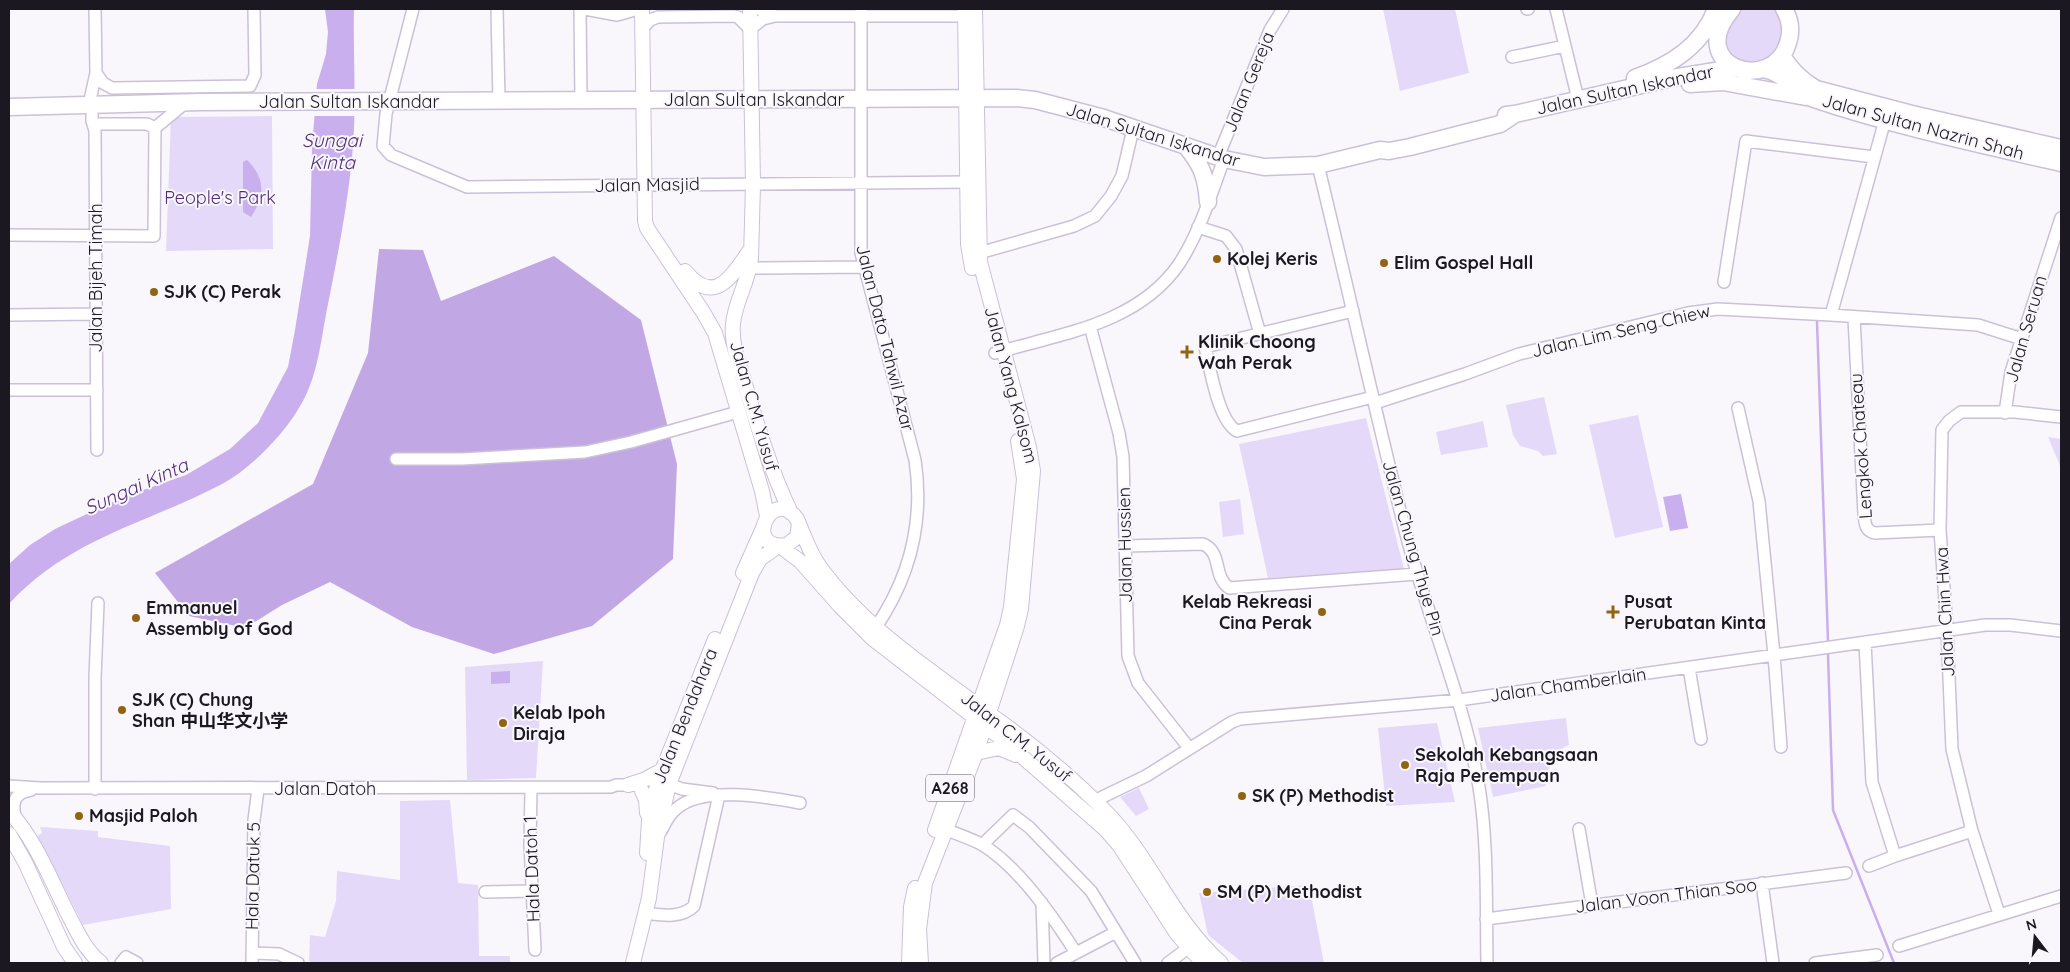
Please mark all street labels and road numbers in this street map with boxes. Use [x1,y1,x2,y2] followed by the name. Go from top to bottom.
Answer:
[1218,28,1279,136] street label: Jalan Gereja
[1534,59,1716,120] street label: Jalan Sultan Iskandar
[664,88,845,111] street label: Jalan Sultan Iskandar
[1819,88,2027,165] street label: Jalan Sultan Nazrin Shah
[259,90,440,113] street label: Jalan Sultan Iskandar
[1063,97,1243,172] street label: Jalan Sultan Iskandar
[594,172,700,197] street label: Jalan Masjid
[84,203,107,353] street label: Jalan Bijeh Timah
[851,242,920,434] street label: Jalan Dato Tahwil Azar
[1999,273,2052,385] street label: Jalan Seruan
[1529,299,1712,362] street label: Jalan Lim Seng Chiew
[979,304,1043,466] street label: Jalan Yang Kalsom
[725,338,784,474] street label: Jalan C.M. Yusuf
[1844,372,1877,520] street label: Lengkok Chateau
[1377,457,1450,638] street label: Jalan Chung Thye Pin
[1112,487,1137,603] street label: Jalan Hussien
[1930,546,1959,678] street label: Jalan Chin Hwa
[647,645,722,787] street label: Jalan Bendahara
[1488,662,1648,707] street label: Jalan Chamberlain
[956,686,1077,787] street label: Jalan C.M. Yusuf
[926,774,974,801] road number: A268
[274,777,376,800] street label: Jalan Datoh
[518,815,545,923] street label: Hala Datoh 1
[240,822,265,930] street label: Hala Datuk 5
[1574,873,1758,918] street label: Jalan Voon Thian Soo

